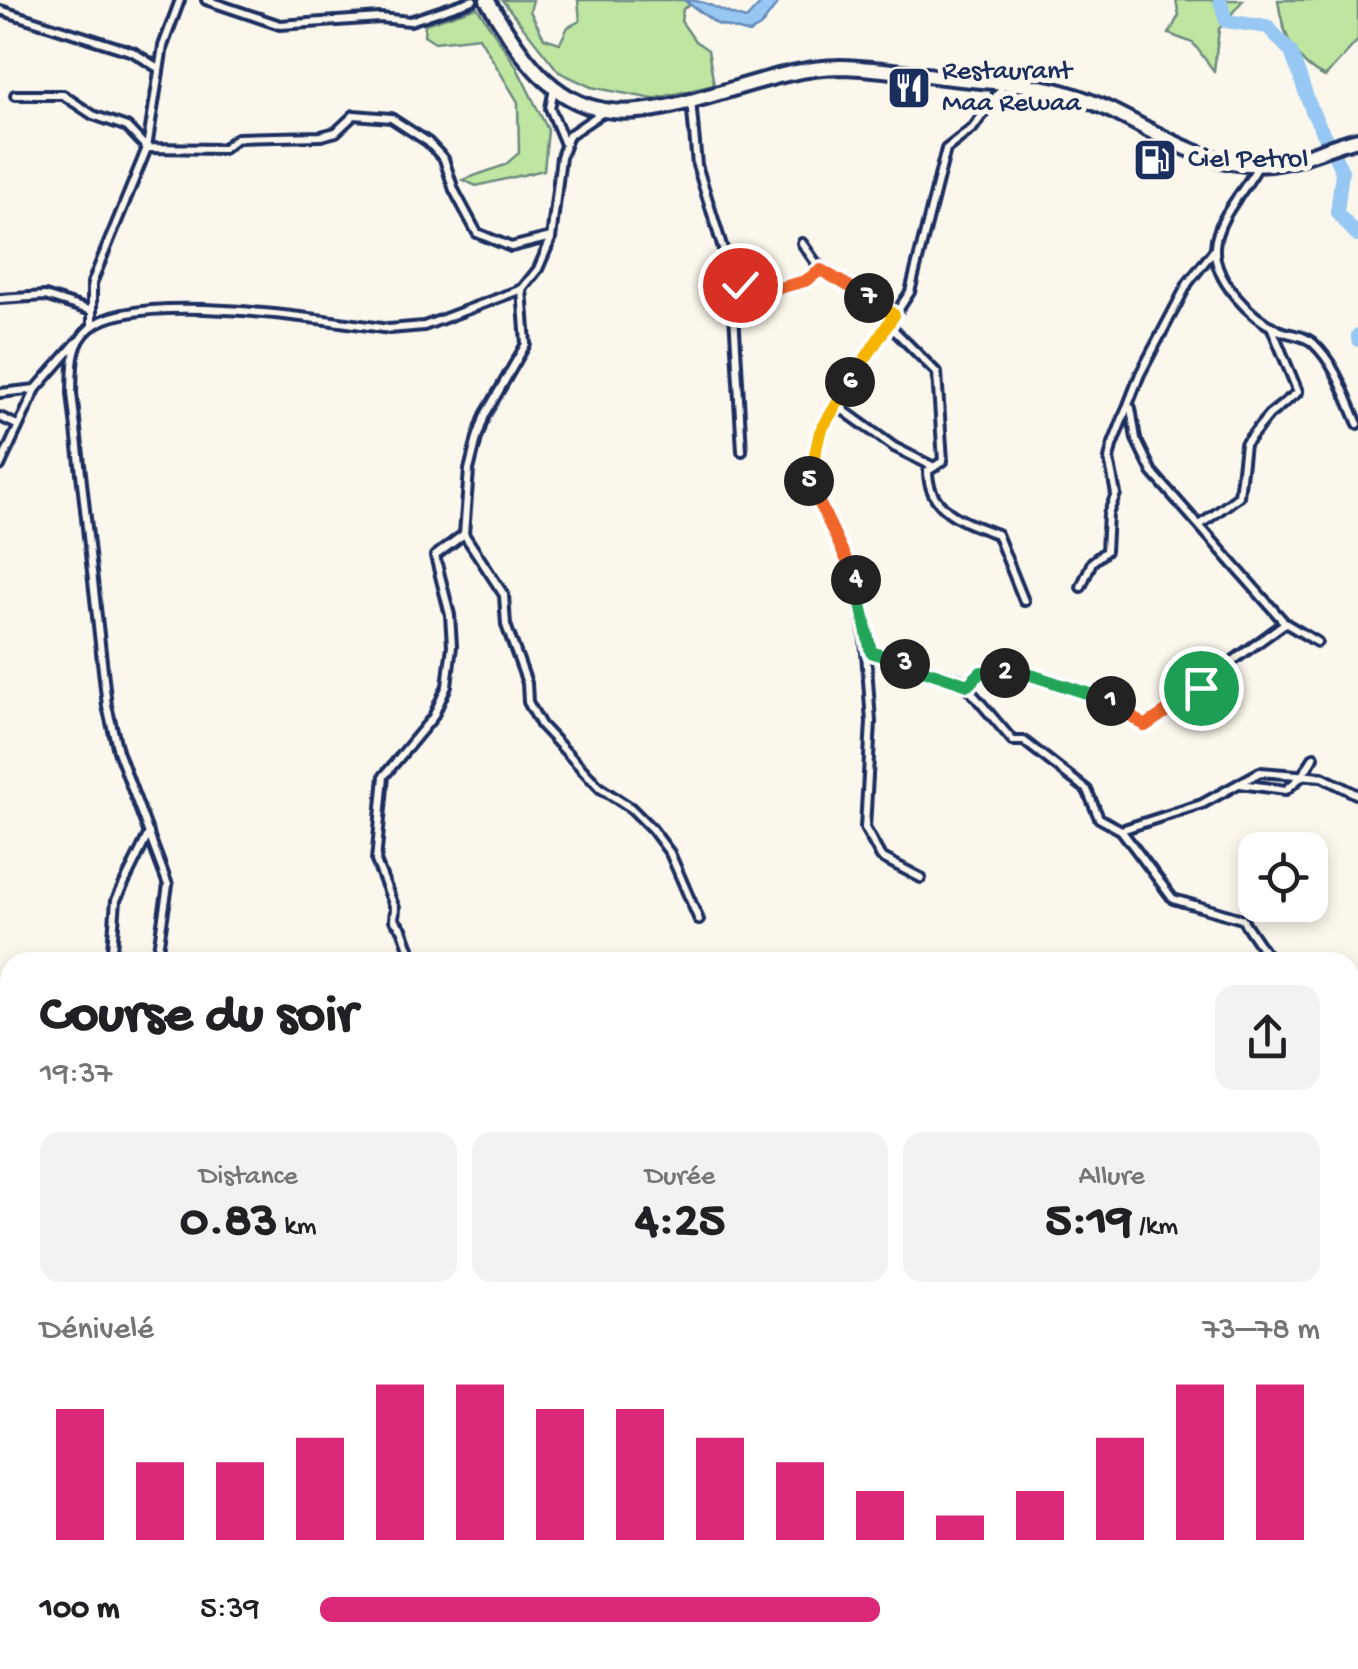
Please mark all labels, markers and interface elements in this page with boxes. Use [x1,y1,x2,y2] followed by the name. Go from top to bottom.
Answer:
[942,56,1083,121] place label: Restaurant Maa Rewaa
[886,65,932,111] restaurant icon: Restaurant Maa Rewaa
[1132,137,1178,183] fuel station icon: Ciel Petrol
[1188,144,1308,177] place label: Ciel Petrol
[698,243,783,328] pin
[713,258,768,313] icon: check
[844,273,894,323] pin: 7
[862,281,876,314] text: 7
[825,357,875,407] pin: 6
[843,365,857,398] text: 6
[784,456,834,506] pin: 5
[802,464,816,497] text: 5
[831,555,881,605] pin: 4
[849,563,863,596] text: 4
[880,639,930,689] pin: 3
[1159,646,1244,731] pin
[898,647,912,680] text: 3
[980,648,1030,698] pin: 2
[998,656,1012,689] text: 2
[1174,661,1229,716] icon: arrive
[1086,676,1136,726] pin: 1
[1105,684,1117,717] text: 1
[1238,832,1328,922] map controls
[1238,832,1328,922] button: locate
[1215,985,1320,1090] button: share
[40,986,357,1050] text: Course du soir
[40,1056,112,1094] text: 19:37
[199,1161,298,1194] text: Distance
[645,1161,715,1194] text: Durée
[1078,1161,1145,1194] text: Allure
[180,1194,278,1253] text: 0.83
[635,1194,725,1253] text: 4:25
[1045,1194,1132,1253] text: 5:19
[278,1211,317,1244] text: km
[1132,1211,1178,1244] text: /km
[40,1312,154,1350] text: Dénivelé
[1203,1312,1320,1350] text: 73–78 m
[40,1591,120,1629] text: 100 m
[200,1591,260,1629] text: 5:39

